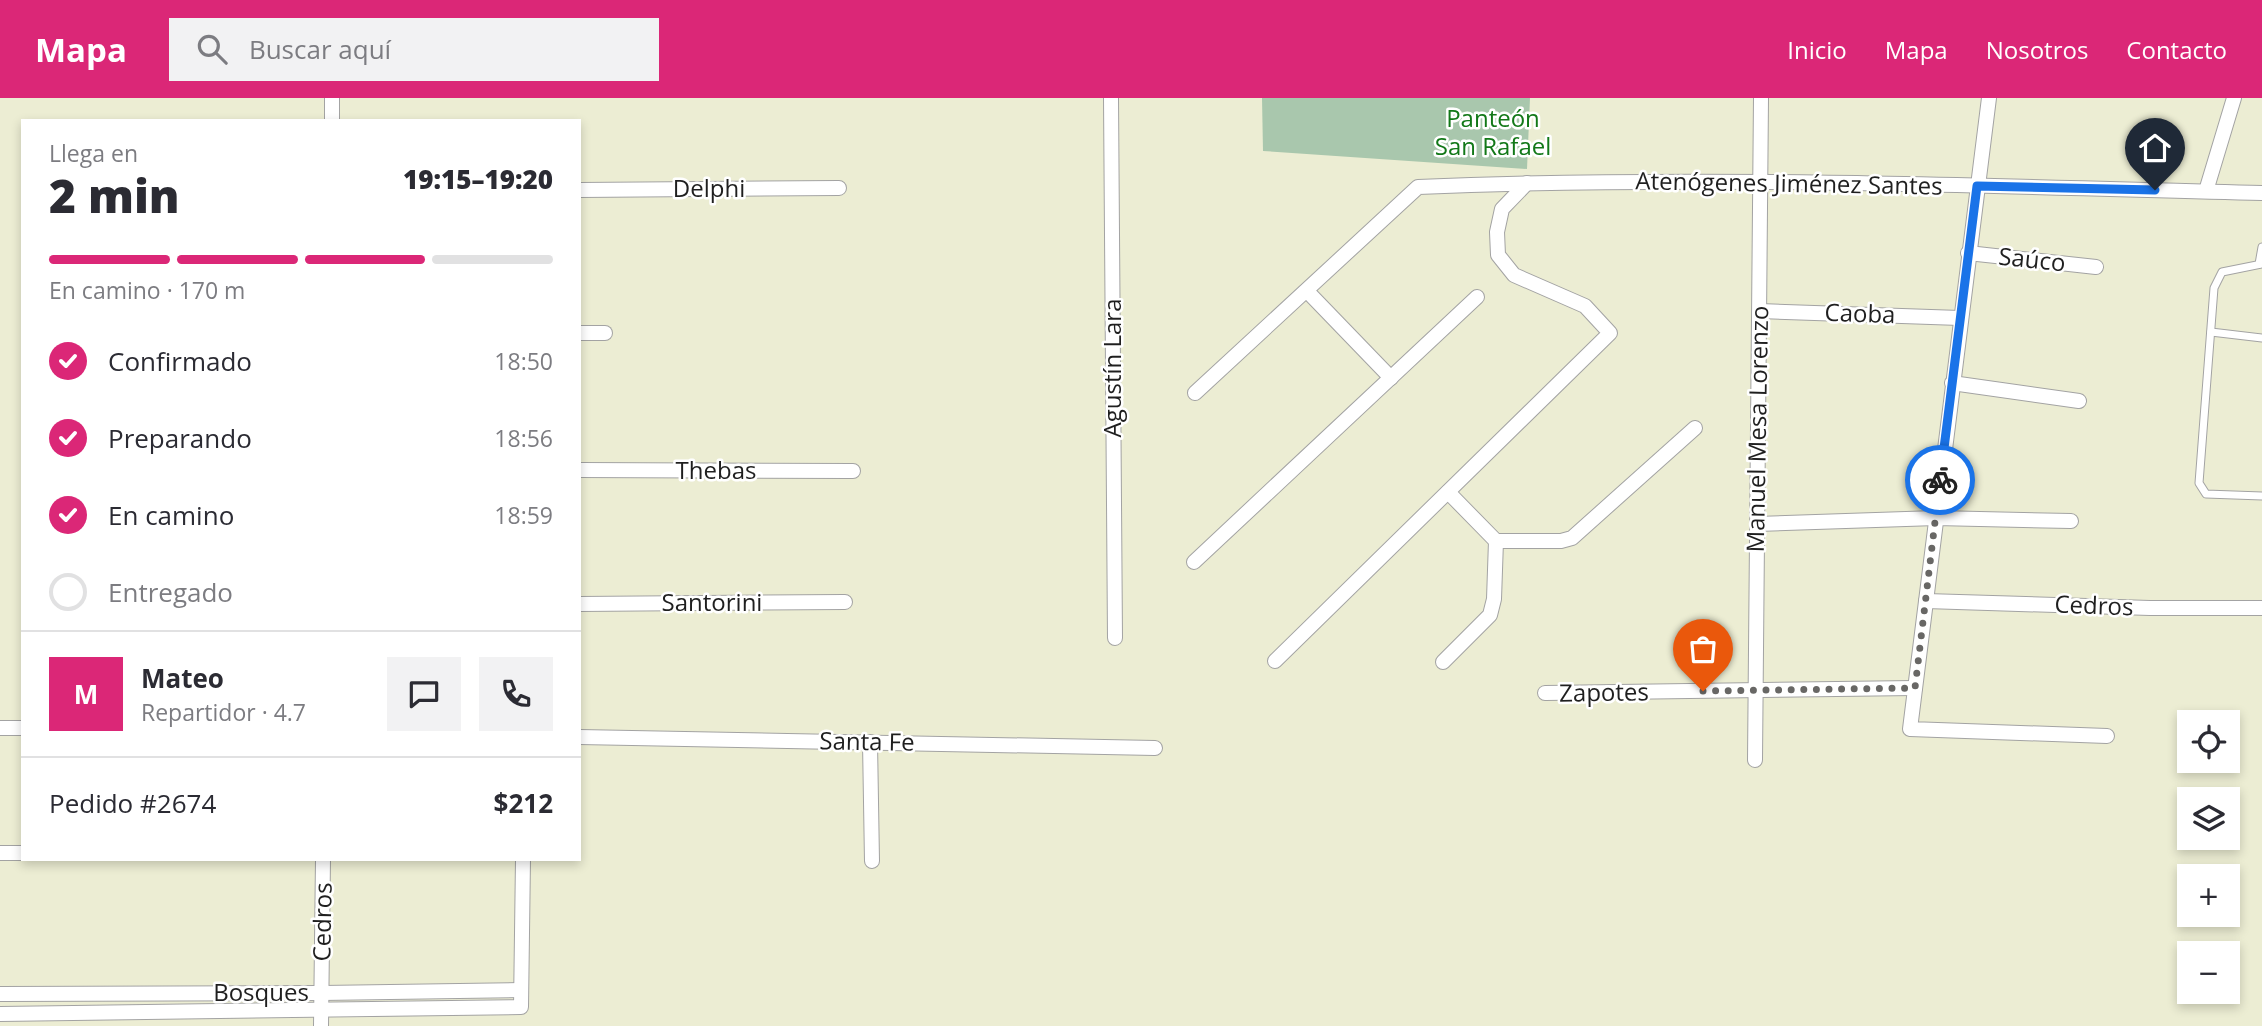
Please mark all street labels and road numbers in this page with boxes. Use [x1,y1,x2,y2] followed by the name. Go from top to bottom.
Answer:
[1635,163,1943,202] street label: Atenógenes Jiménez Santes
[673,171,745,204] street label: Delphi
[1997,239,2067,278] street label: Saúco
[1824,295,1896,330] street label: Caoba
[1095,299,1128,437] street label: Agustín Lara
[1738,305,1775,553] street label: Manuel Mesa Lorenzo
[676,453,756,486] street label: Thebas
[662,585,762,618] street label: Santorini
[2054,587,2134,622] street label: Cedros
[1559,674,1649,709] street label: Zapotes
[819,723,915,758] street label: Santa Fe
[304,882,339,962] street label: Cedros
[213,975,309,1008] street label: Bosques

